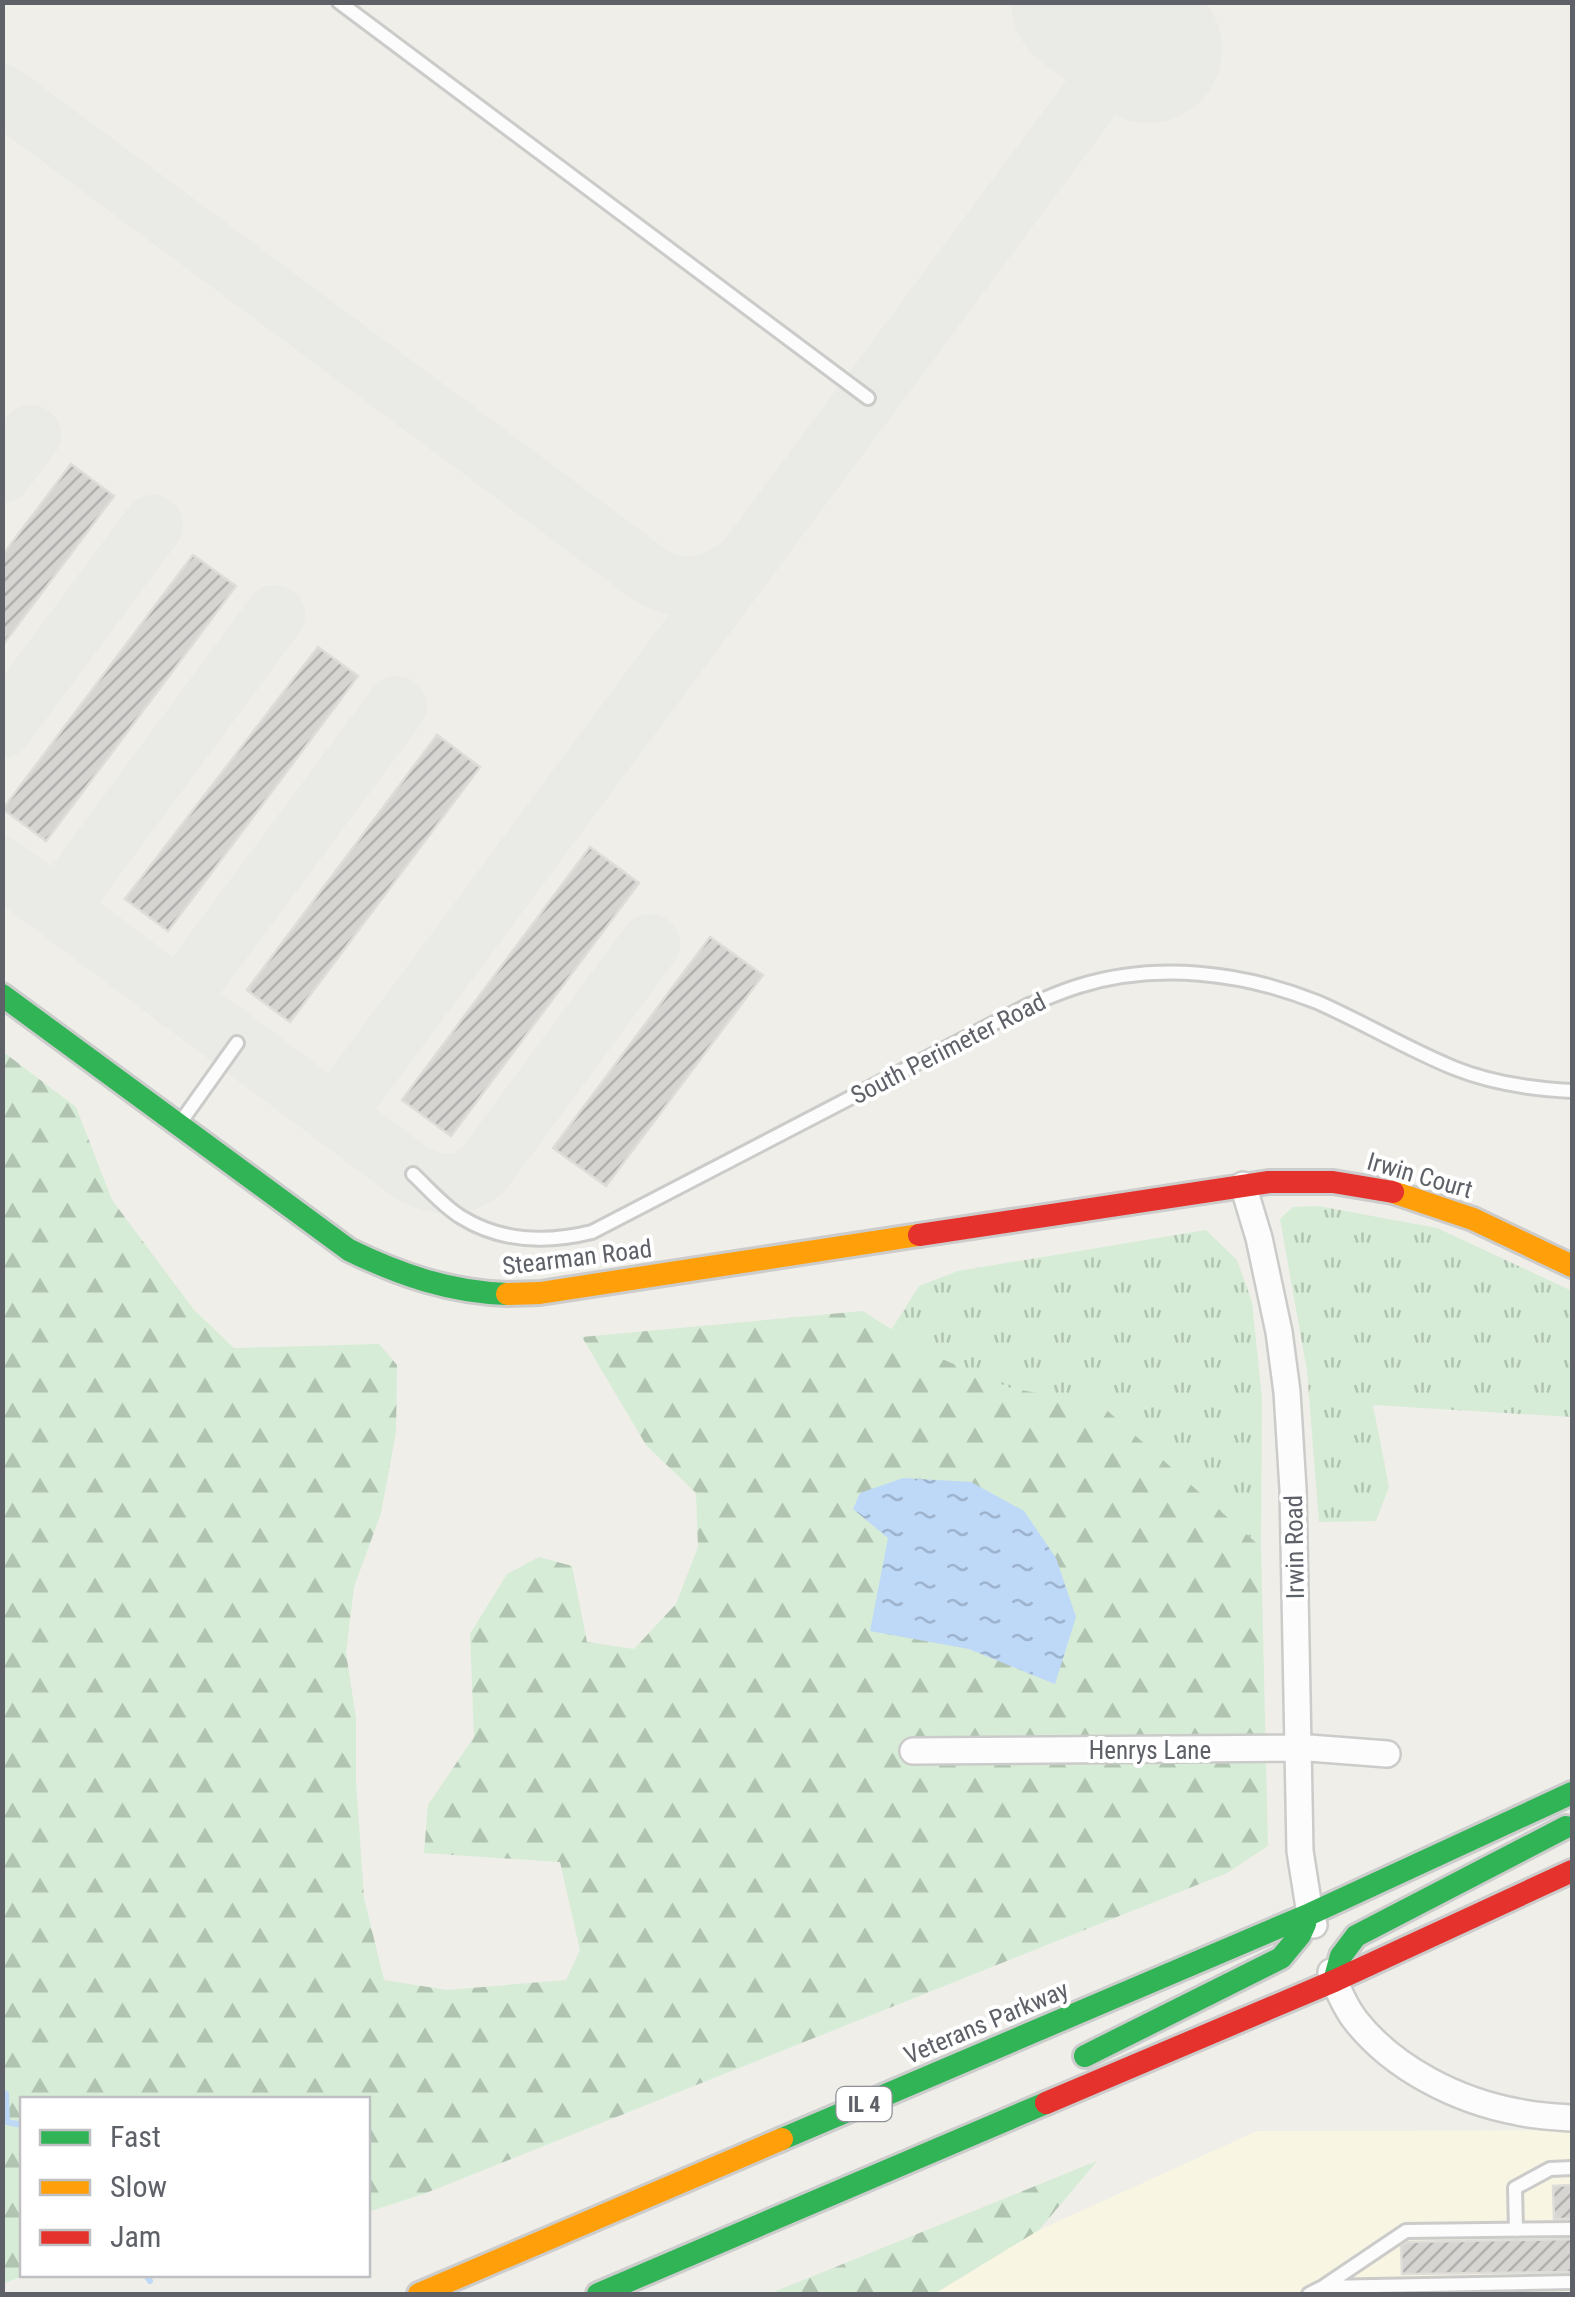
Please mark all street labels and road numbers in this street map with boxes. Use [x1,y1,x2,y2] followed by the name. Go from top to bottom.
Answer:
[846,987,1051,1110] street label: South Perimeter Road
[1364,1147,1476,1204] street label: Irwin Court
[501,1234,654,1281] street label: Stearman Road
[1279,1495,1310,1599] street label: Irwin Road
[1089,1736,1211,1765] street label: Henrys Lane
[900,1975,1073,2070] street label: Veterans Parkway
[836,2087,892,2121] road number: IL 4

